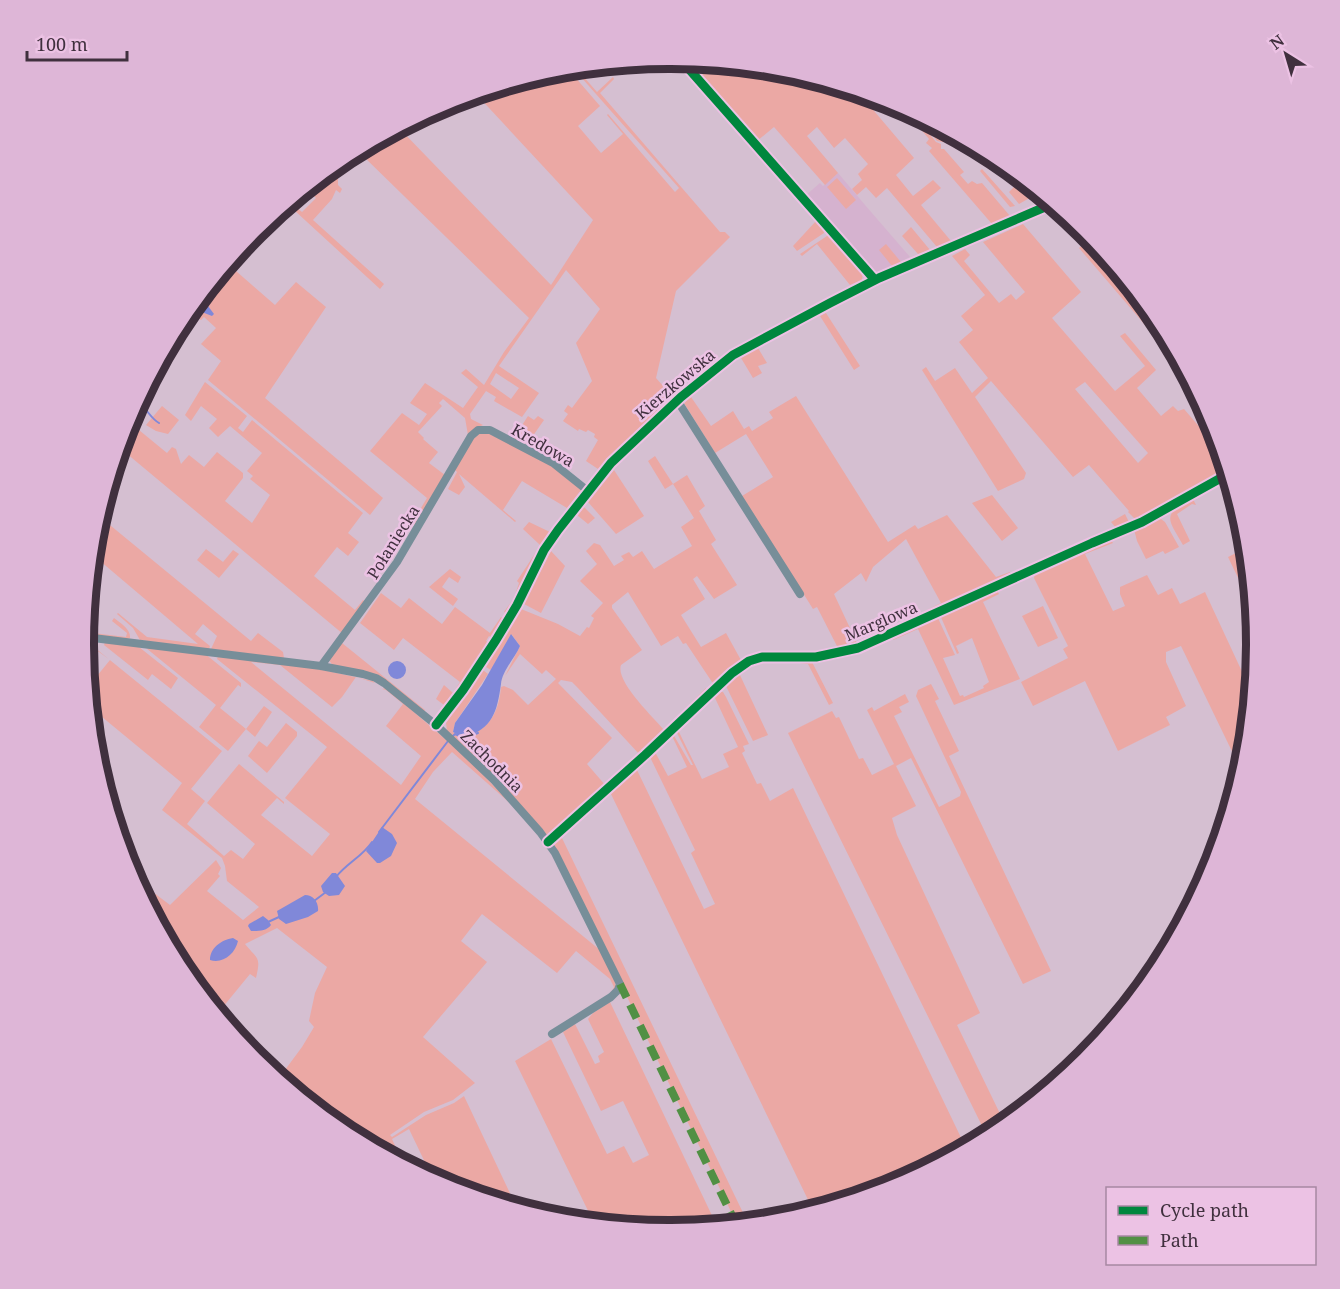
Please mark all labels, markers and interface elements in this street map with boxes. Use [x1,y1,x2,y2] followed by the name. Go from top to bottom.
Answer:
[27,24,128,62] scale bar
[1256,24,1316,84] north arrow
[1265,29,1289,55] text: N
[36,32,88,56] text: 100 m
[630,344,720,424] street label: Kierzkowska
[508,418,578,472] street label: Kredowa
[362,501,424,583] street label: Połaniecka
[841,596,921,646] street label: Marglowa
[456,725,528,797] street label: Zachodnia
[1106,1187,1316,1265] legend
[1160,1198,1249,1222] text: Cycle path
[1160,1228,1199,1252] text: Path

